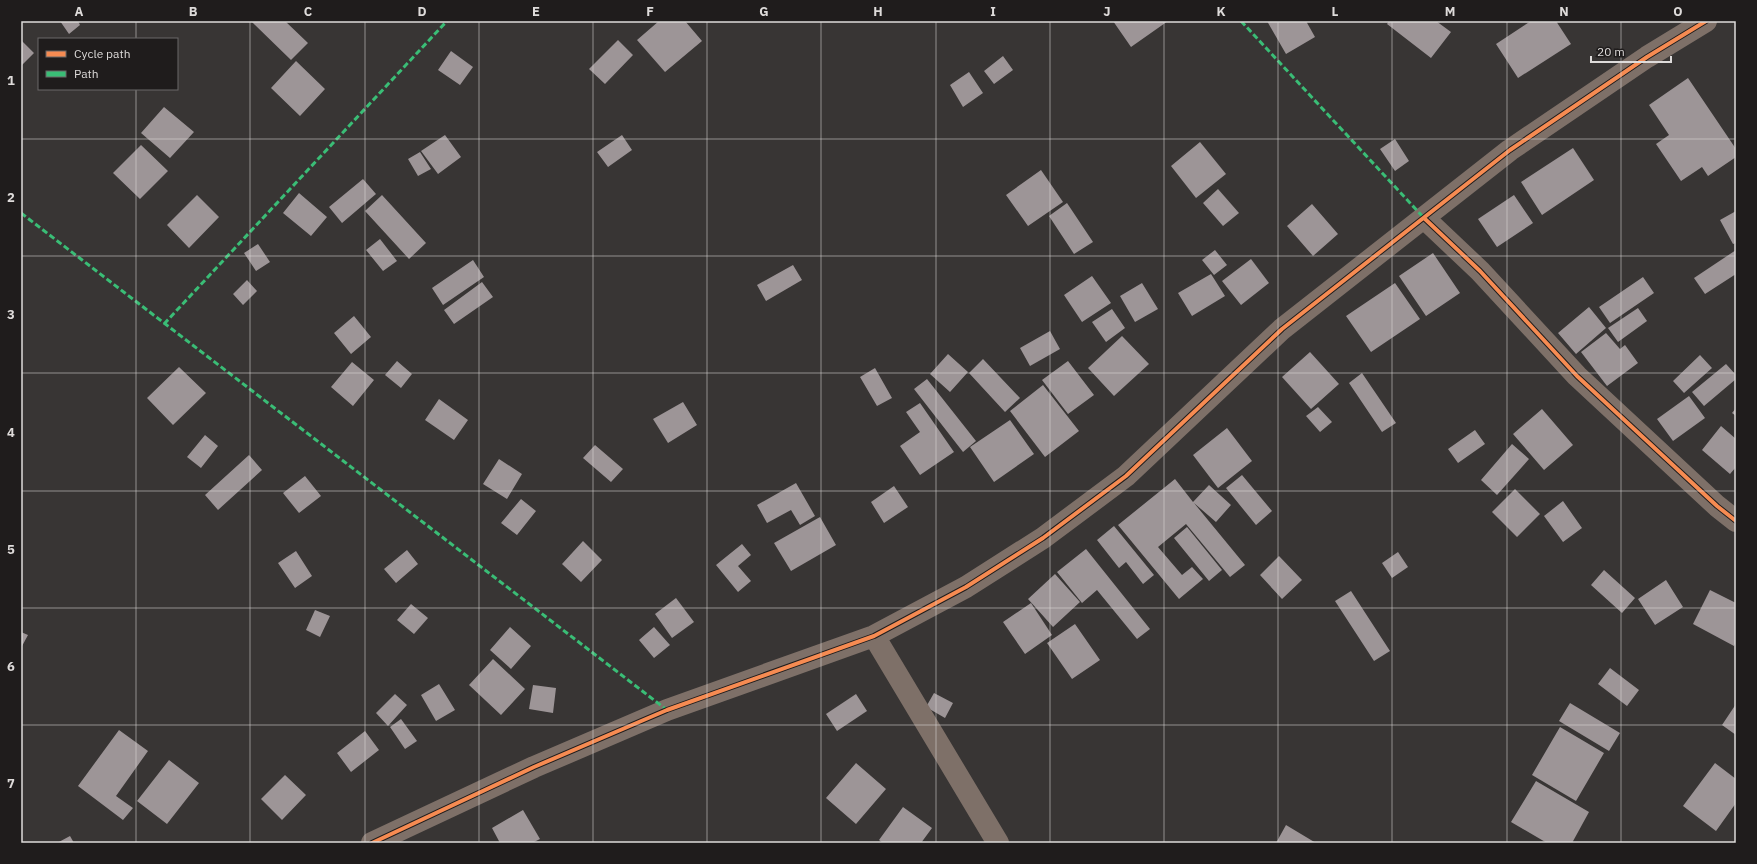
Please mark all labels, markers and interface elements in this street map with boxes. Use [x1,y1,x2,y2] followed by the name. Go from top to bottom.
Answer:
[75,3,84,20] text: A
[189,3,198,20] text: B
[304,3,313,20] text: C
[417,3,427,20] text: D
[532,3,540,20] text: E
[646,3,654,20] text: F
[759,3,769,20] text: G
[873,3,883,20] text: H
[990,3,996,20] text: I
[1103,3,1111,20] text: J
[1216,3,1226,20] text: K
[1332,3,1339,20] text: L
[1445,3,1455,20] text: M
[1559,3,1569,20] text: N
[1673,3,1683,20] text: O
[38,38,178,90] legend
[1591,38,1671,64] scale bar
[1597,44,1625,59] text: 20 m
[74,46,131,61] text: Cycle path
[74,66,99,81] text: Path
[7,72,15,89] text: 1
[7,189,15,206] text: 2
[7,306,15,323] text: 3
[7,424,15,441] text: 4
[7,541,15,558] text: 5
[7,658,15,675] text: 6
[7,775,15,792] text: 7

